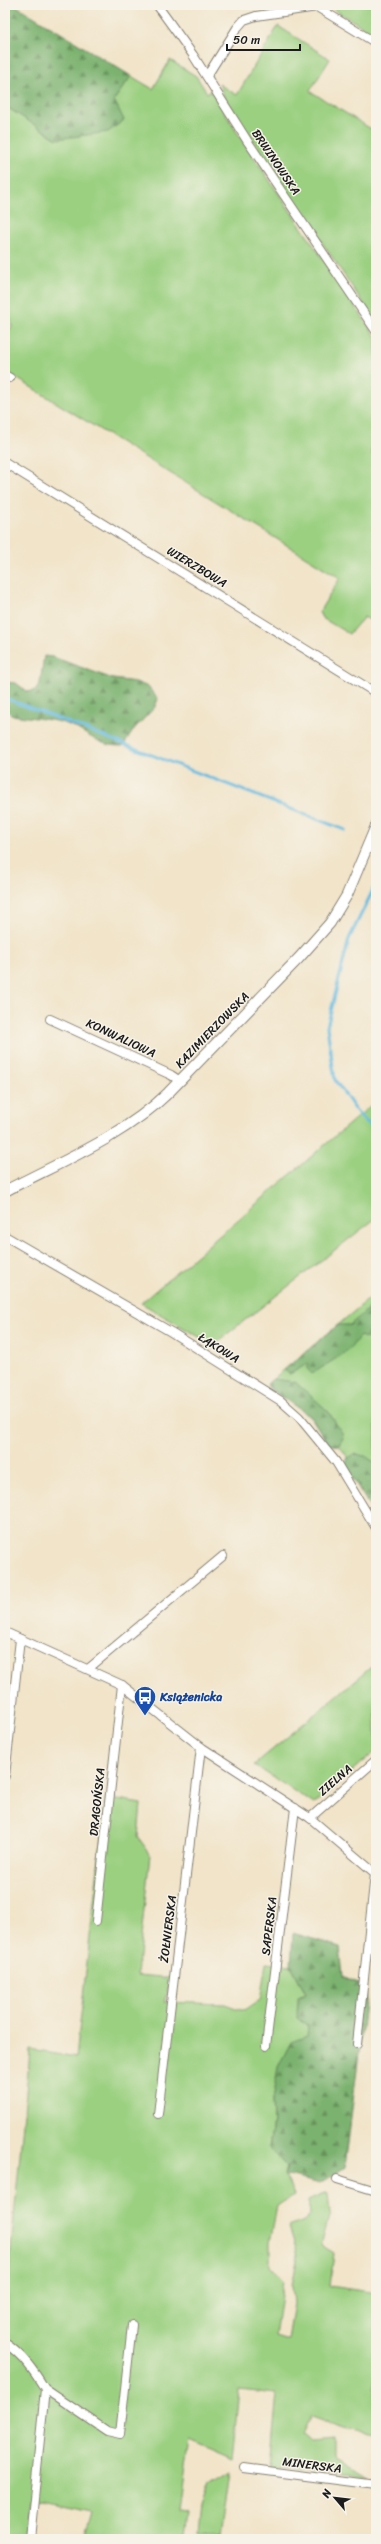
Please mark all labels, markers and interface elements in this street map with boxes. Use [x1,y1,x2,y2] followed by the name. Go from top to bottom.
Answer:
[227,26,300,52] scale bar
[233,29,260,51] text: 50 m
[246,124,307,200] street label: BRWINOWSKA
[162,540,232,594] street label: WIERZBOWA
[169,986,255,1074] street label: KAZIMIERZOWSKA
[82,1012,160,1064] street label: KONWALIOWA
[194,1327,244,1369] street label: ŁĄKOWA
[132,1684,158,1717] bus stop icon: Książenicka
[159,1686,222,1708] place label: Książenicka
[313,1758,358,1802] street label: ZIELNA
[82,1767,112,1837] street label: DRAGOŃSKA
[153,1894,183,1964] street label: ŻOŁNIERSKA
[254,1895,284,1957] street label: SAPERSKA
[281,2450,343,2480] street label: MINERSKA
[315,2478,355,2518] north arrow
[316,2485,337,2502] text: N

